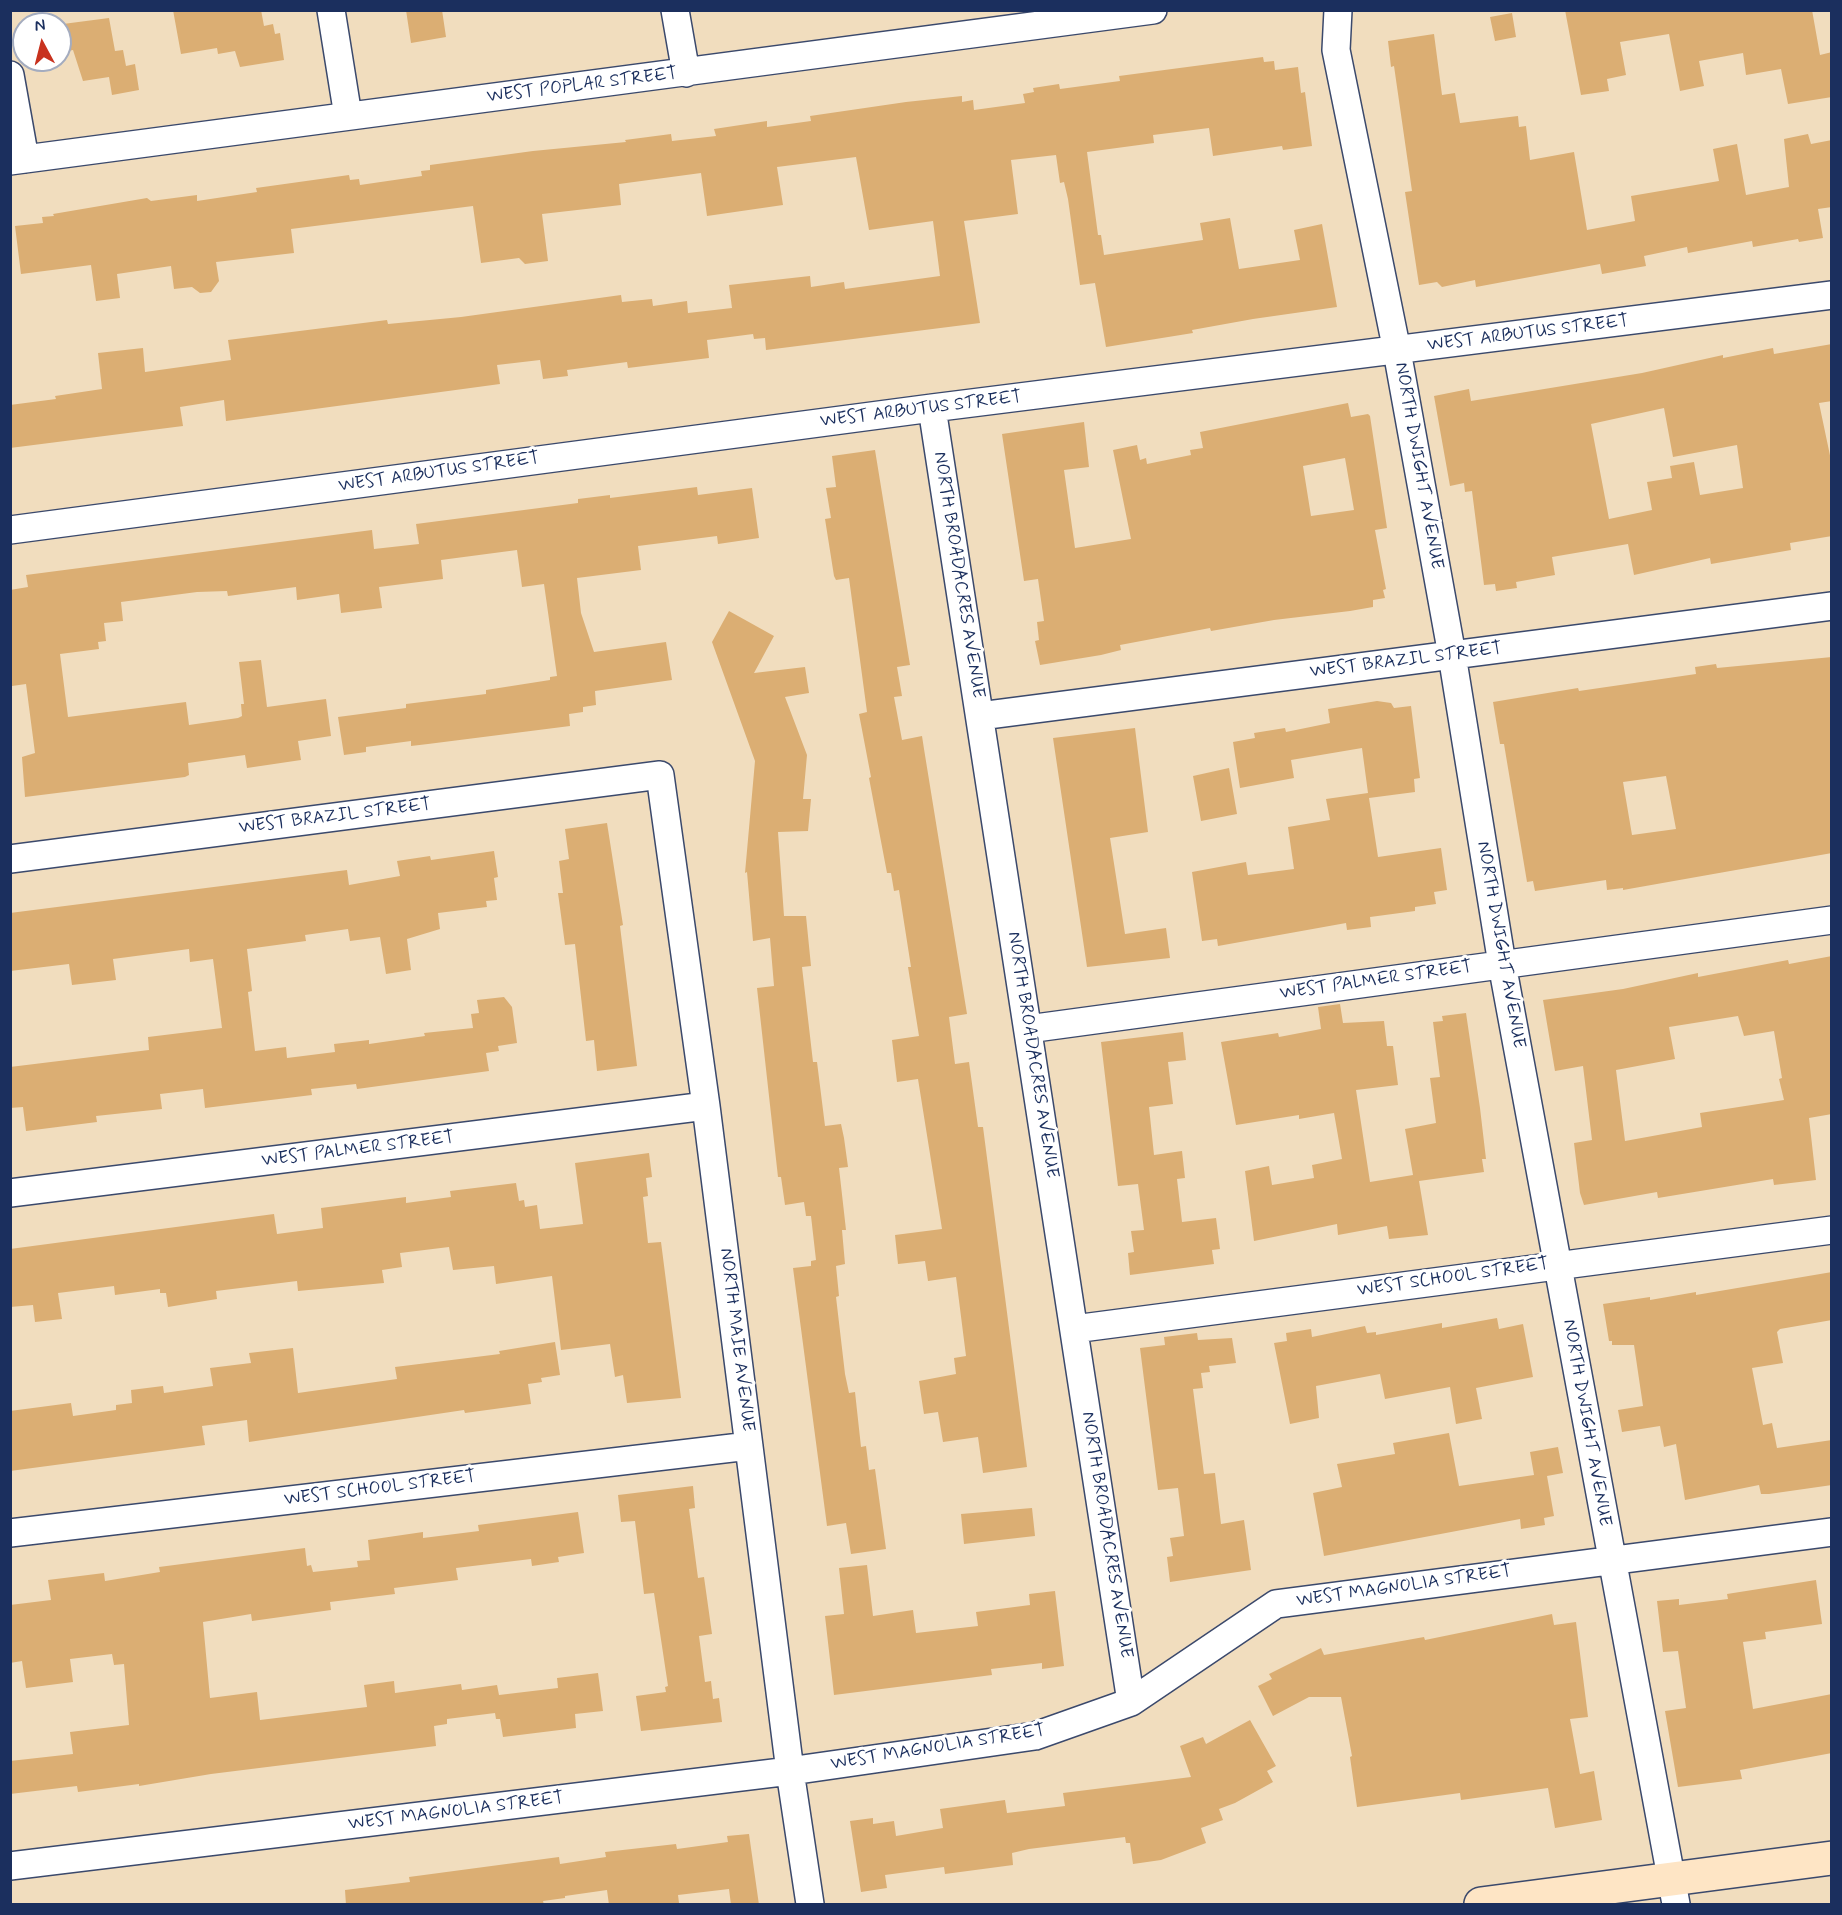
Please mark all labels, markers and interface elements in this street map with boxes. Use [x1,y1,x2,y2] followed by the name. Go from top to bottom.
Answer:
[12,12,72,72] north arrow
[33,15,47,37] text: N
[486,64,678,108] street label: WEST POPLAR STREET
[1426,311,1630,357] street label: WEST ARBUTUS STREET
[1389,361,1447,571] street label: NORTH DWIGHT AVENUE
[819,387,1023,433] street label: WEST ARBUTUS STREET
[337,448,541,498] street label: WEST ARBUTUS STREET
[928,450,988,700] street label: NORTH BROADACRES AVENUE
[1309,638,1503,684] street label: WEST BRAZIL STREET
[238,794,432,840] street label: WEST BRAZIL STREET
[1471,840,1529,1050] street label: NORTH DWIGHT AVENUE
[1002,930,1062,1180] street label: NORTH BROADACRES AVENUE
[1279,957,1473,1005] street label: WEST PALMER STREET
[261,1127,455,1173] street label: WEST PALMER STREET
[714,1247,758,1433] street label: NORTH MAIE AVENUE
[1356,1254,1550,1302] street label: WEST SCHOOL STREET
[1557,1318,1615,1528] street label: NORTH DWIGHT AVENUE
[1076,1410,1136,1660] street label: NORTH BROADACRES AVENUE
[283,1467,477,1511] street label: WEST SCHOOL STREET
[1295,1561,1513,1613] street label: WEST MAGNOLIA STREET
[829,1720,1047,1776] street label: WEST MAGNOLIA STREET
[347,1788,565,1836] street label: WEST MAGNOLIA STREET

